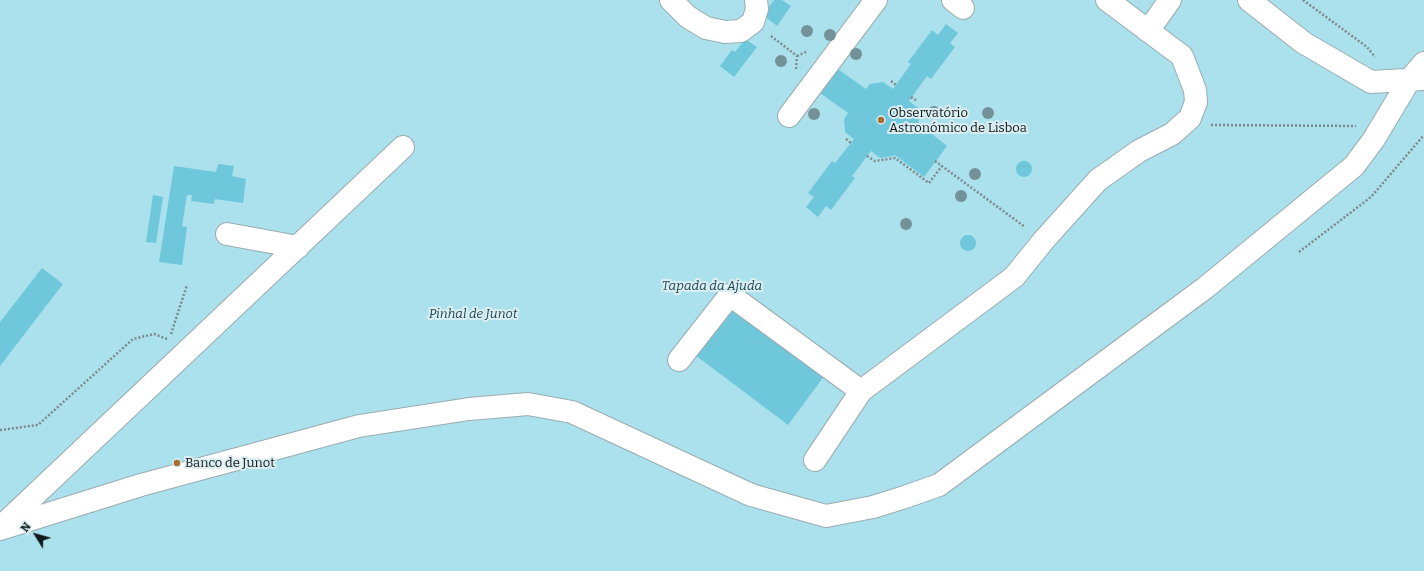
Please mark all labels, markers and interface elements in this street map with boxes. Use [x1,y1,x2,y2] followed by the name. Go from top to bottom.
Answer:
[889,105,1027,136] place label: Observatório Astronómico de Lisboa
[876,115,886,125] marker: Observatório Astronómico de Lisboa
[662,278,762,294] park label: Tapada da Ajuda
[429,306,517,322] park label: Pinhal de Junot
[185,455,275,471] place label: Banco de Junot
[172,458,182,468] marker: Banco de Junot
[16,515,56,555] north arrow
[18,520,34,535] text: N

